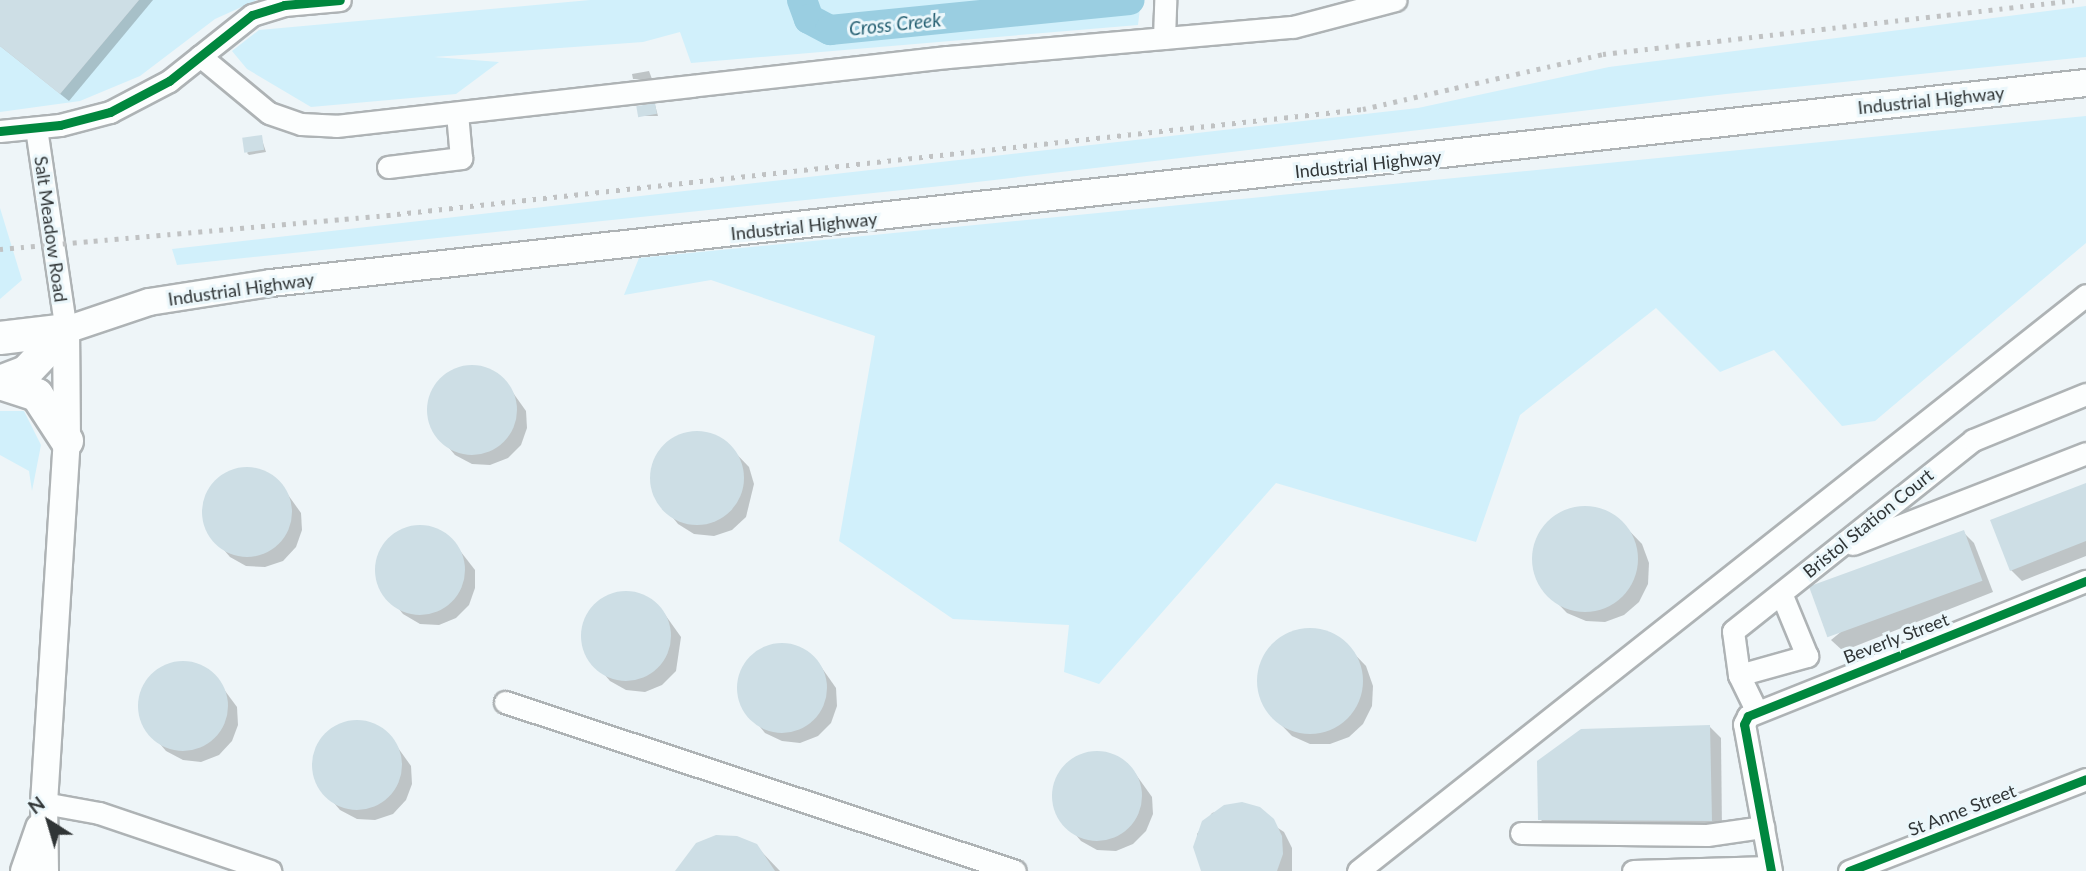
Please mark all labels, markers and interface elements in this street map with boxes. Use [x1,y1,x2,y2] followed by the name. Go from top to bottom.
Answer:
[848,8,942,40] water label: Cross Creek
[1857,82,2005,118] street label: Industrial Highway
[1294,146,1442,182] street label: Industrial Highway
[30,154,72,304] street label: Salt Meadow Road
[730,208,878,244] street label: Industrial Highway
[167,268,315,310] street label: Industrial Highway
[1799,464,1937,582] street label: Bristol Station Court
[1840,608,1952,668] street label: Beverly Street
[1905,779,2019,841] street label: St Anne Street
[14,787,84,857] north arrow
[23,791,49,818] text: N

